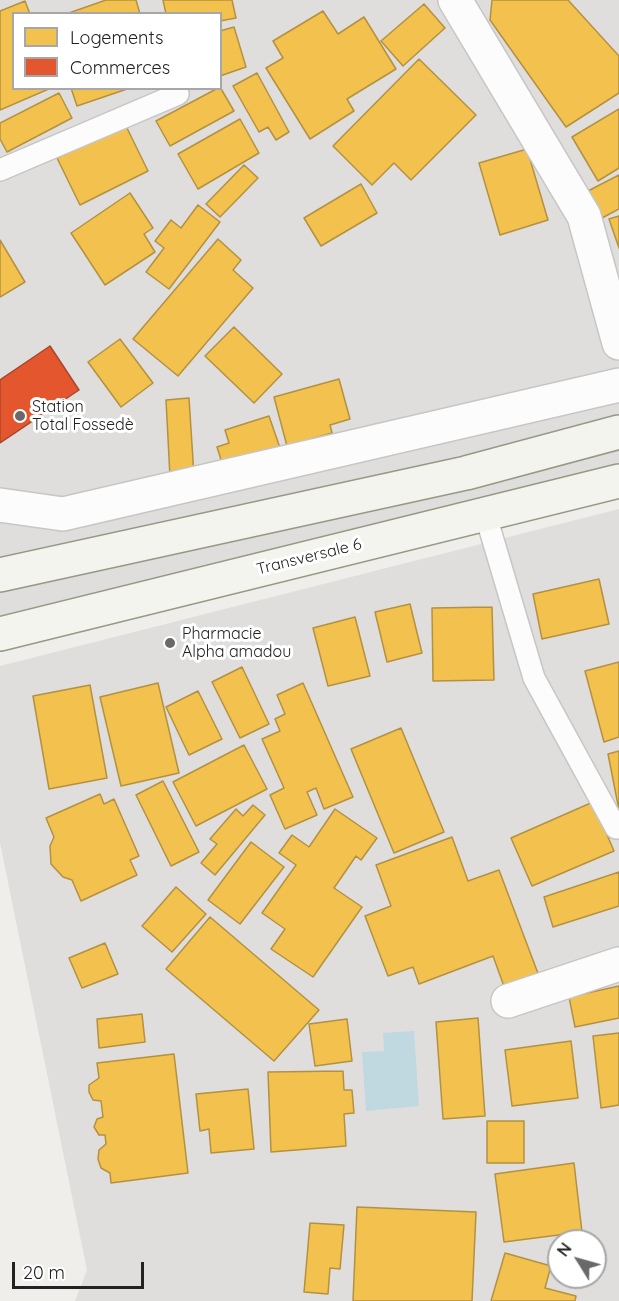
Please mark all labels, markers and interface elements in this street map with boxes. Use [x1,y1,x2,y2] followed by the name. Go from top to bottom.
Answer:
[12,12,222,90] legend
[70,26,163,49] text: Logements
[70,56,170,79] text: Commerces
[32,397,134,435] place label: Station Total Fossedè
[13,409,27,423] marker: Station Total Fossedè
[254,535,364,579] street label: Transversale 6
[182,624,291,662] place label: Pharmacie Alpha amadou
[163,636,177,650] marker: Pharmacie Alpha amadou
[547,1229,607,1289] north arrow
[553,1239,576,1260] text: N
[15,1250,147,1288] scale bar
[23,1261,65,1284] text: 20 m

